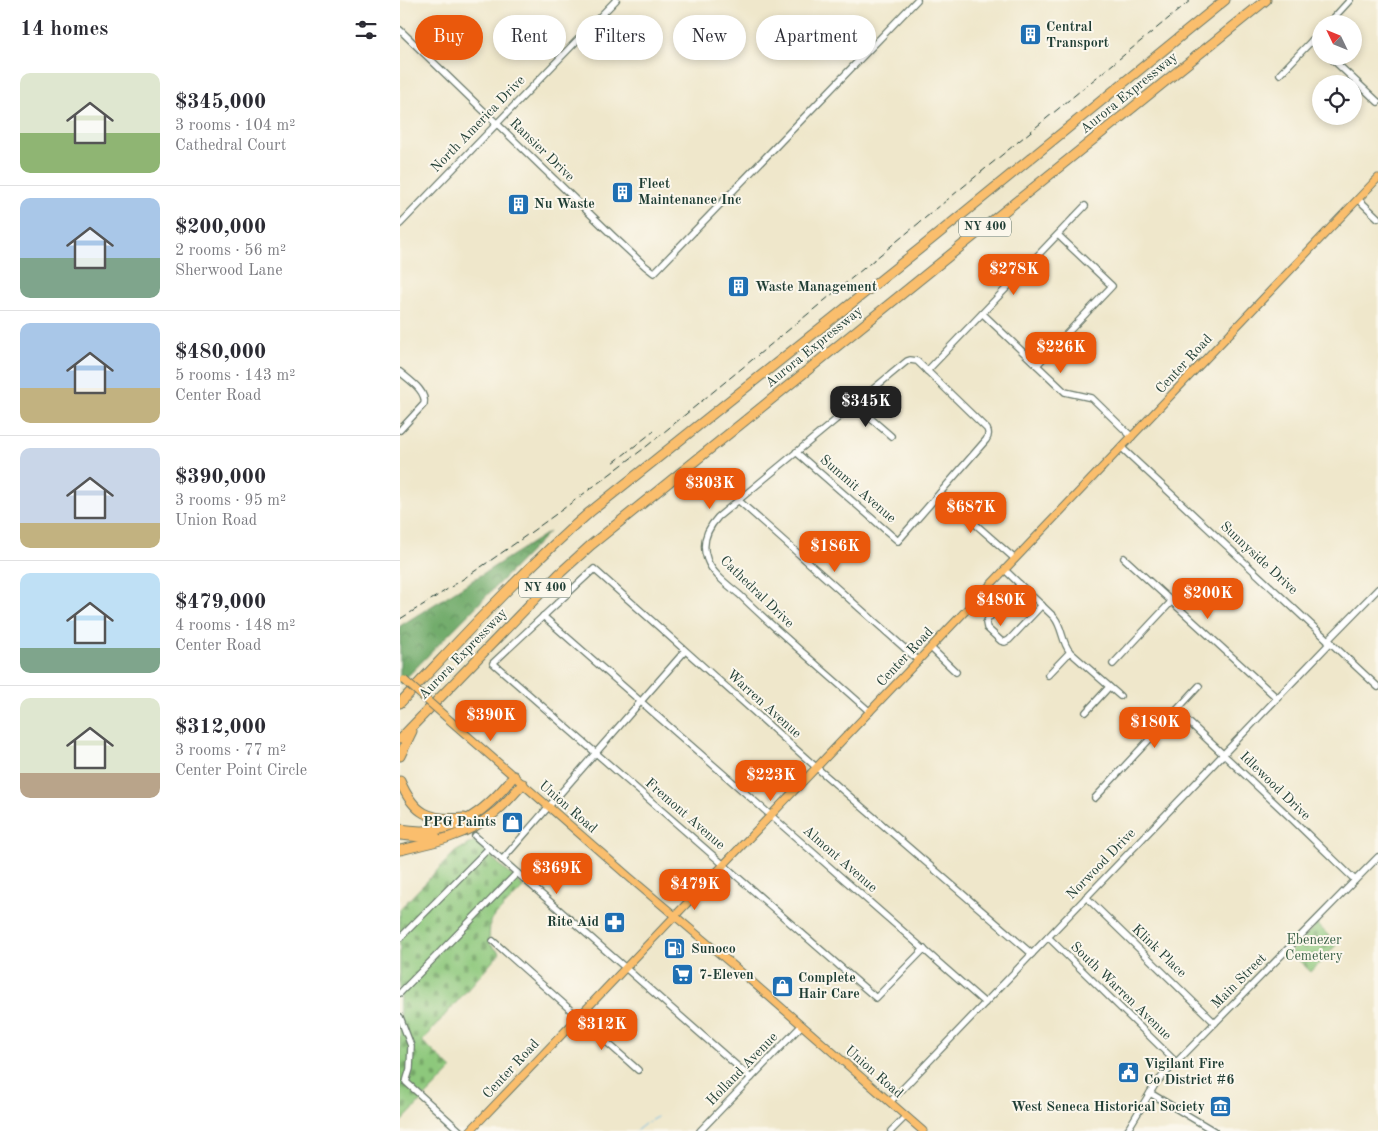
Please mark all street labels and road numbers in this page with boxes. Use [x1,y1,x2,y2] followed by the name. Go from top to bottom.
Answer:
[1078,49,1181,136] street label: Aurora Expressway
[428,73,528,175] street label: North America Drive
[507,116,577,184] street label: Ransier Drive
[959,218,1011,236] road number: NY 400
[763,303,866,390] street label: Aurora Expressway
[1153,332,1215,396] street label: Center Road
[817,452,899,526] street label: Summit Avenue
[1218,519,1300,597] street label: Sunnyside Drive
[717,553,797,631] street label: Cathedral Drive
[519,578,571,598] road number: NY 400
[416,605,510,702] street label: Aurora Expressway
[874,625,936,689] street label: Center Road
[724,667,804,741] street label: Warren Avenue
[1237,749,1313,823] street label: Idlewood Drive
[642,776,728,852] street label: Fremont Avenue
[536,778,600,836] street label: Union Road
[800,823,880,895] street label: Almont Avenue
[1064,826,1138,902] street label: Norwood Drive
[1129,922,1189,980] street label: Klink Place
[1068,939,1174,1043] street label: South Warren Avenue
[1209,951,1269,1011] street label: Main Street
[704,1030,780,1108] street label: Holland Avenue
[480,1037,542,1101] street label: Center Road
[842,1043,906,1101] street label: Union Road

